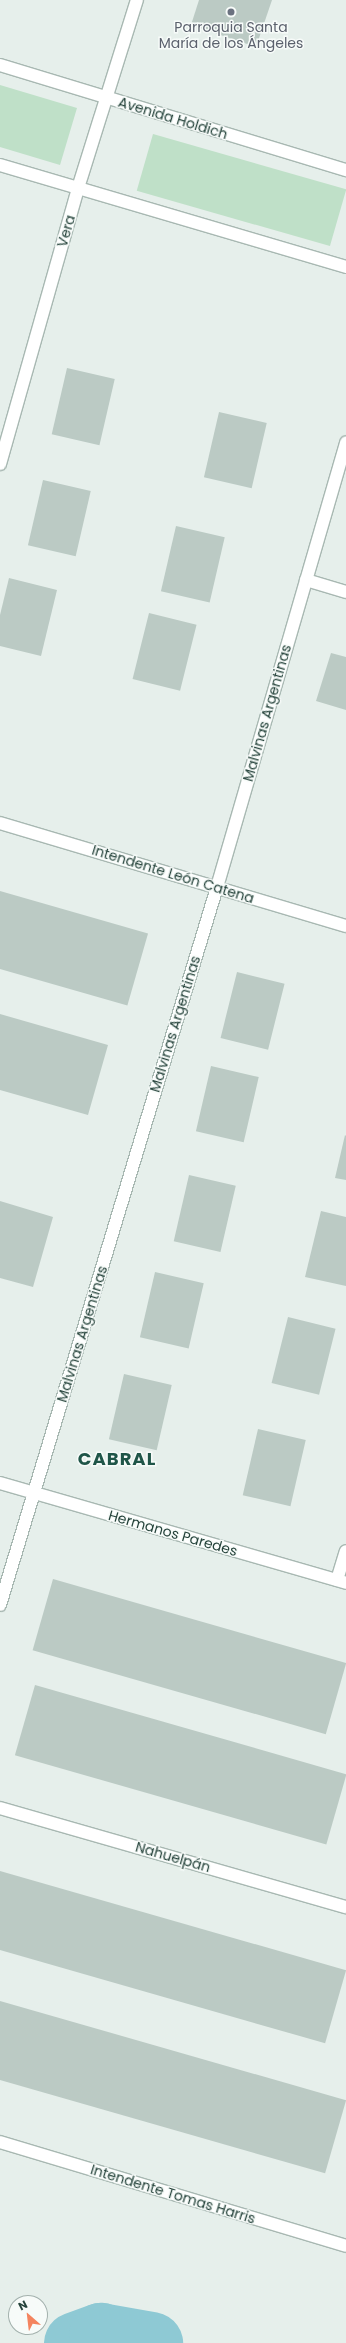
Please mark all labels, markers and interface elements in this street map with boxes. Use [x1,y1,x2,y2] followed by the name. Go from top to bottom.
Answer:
[226,7,236,17] marker: Parroquia Santa María de los Ángeles
[159,19,303,52] place label: Parroquia Santa María de los Ángeles
[116,93,230,143] street label: Avenida Holdich
[53,213,79,249] street label: Vera
[239,643,295,783] street label: Malvinas Argentinas
[90,841,256,907] street label: Intendente León Catena
[146,954,204,1094] street label: Malvinas Argentinas
[53,1264,111,1404] street label: Malvinas Argentinas
[78,1448,156,1470] district label: CABRAL
[107,1507,239,1559] street label: Hermanos Paredes
[134,1838,212,1876] street label: Nahuelpán
[89,2161,257,2227] street label: Intendente Tomas Harris
[8,2295,48,2335] north arrow
[15,2296,30,2314] text: N

